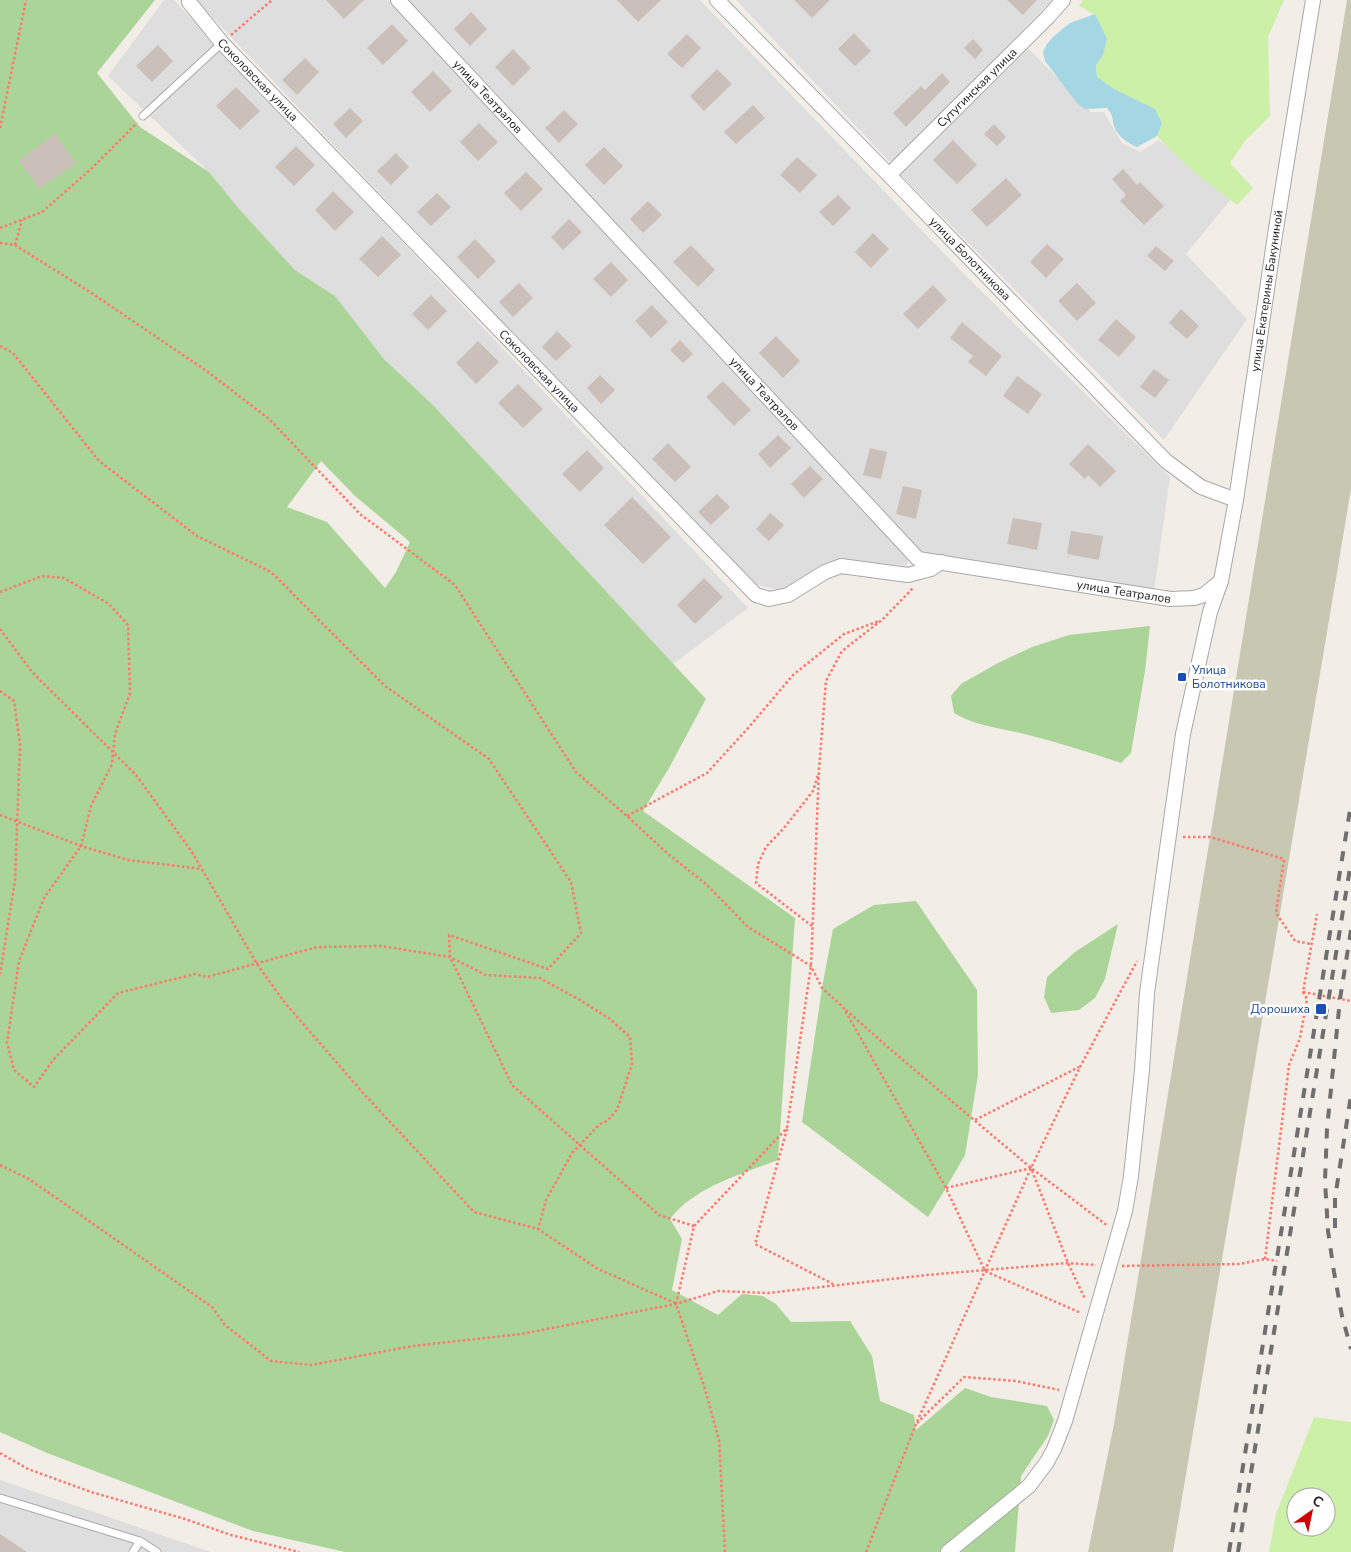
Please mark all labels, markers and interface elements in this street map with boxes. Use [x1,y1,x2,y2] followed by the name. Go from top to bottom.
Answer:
[214,35,302,125] street label: Соколовская улица
[933,44,1020,131] street label: Сутугинская улица
[450,56,526,137] street label: улица Театралов
[1247,209,1287,373] street label: улица Екатерины Бакуниной
[926,214,1014,304] street label: улица Болотникова
[495,326,583,416] street label: Соколовская улица
[726,354,803,434] street label: улица Театралов
[1076,576,1173,607] street label: улица Театралов
[1191,662,1266,692] place label: Улица Болотникова
[1176,671,1188,683] marker: Улица Болотникова
[1251,1001,1310,1017] place label: Дорошиха
[1314,1002,1328,1016] marker: Дорошиха
[1286,1487,1336,1537] north arrow
[1309,1491,1327,1512] text: С

